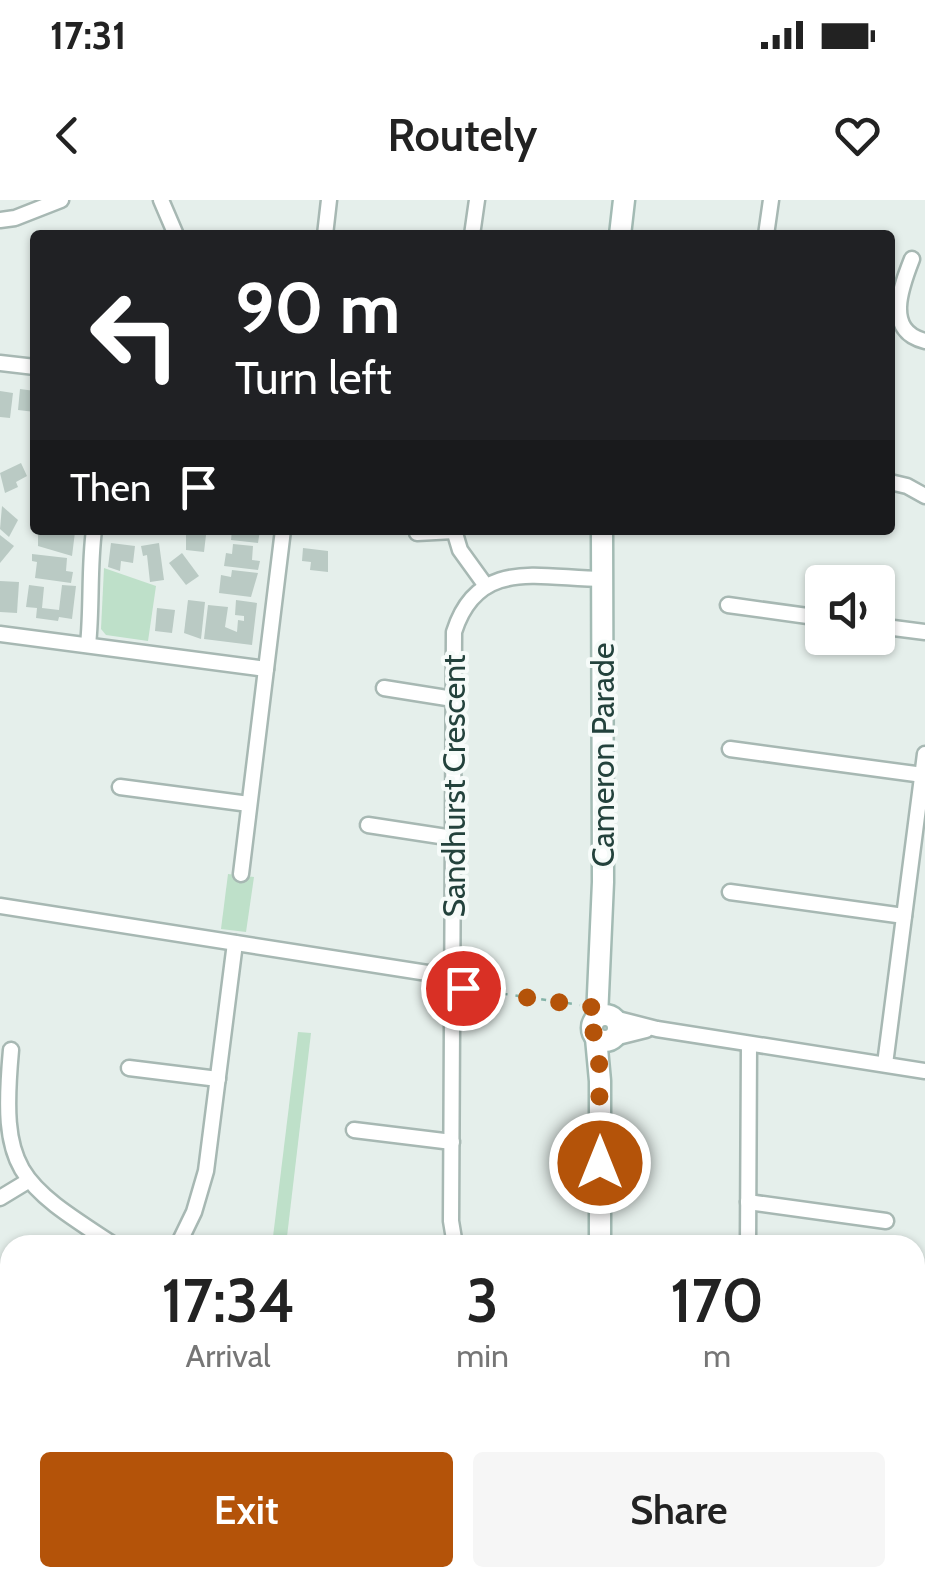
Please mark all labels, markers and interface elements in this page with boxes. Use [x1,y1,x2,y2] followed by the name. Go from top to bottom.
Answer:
[50,12,126,59] text: 17:31
[40,108,95,163] icon: back
[388,108,537,162] text: Routely
[830,108,885,163] icon: heart
[235,265,400,351] text: 90 m
[70,270,200,400] icon: left
[235,351,392,405] text: Turn left
[171,460,226,515] icon: arrive
[70,464,151,511] text: Then
[805,565,895,655] map controls
[805,565,895,655] button: sound
[583,643,622,867] street label: Cameron Parade
[434,654,473,918] street label: Sandhurst Crescent
[421,946,506,1031] pin
[436,961,491,1016] icon: arrive
[548,1111,652,1215] position arrow
[161,1264,295,1337] text: 17:34
[466,1264,499,1337] text: 3
[670,1264,764,1337] text: 170
[185,1336,271,1375] text: Arrival
[456,1336,509,1375] text: min
[703,1336,731,1375] text: m
[40,1452,453,1567] button: Exit
[473,1452,885,1567] button: Share

